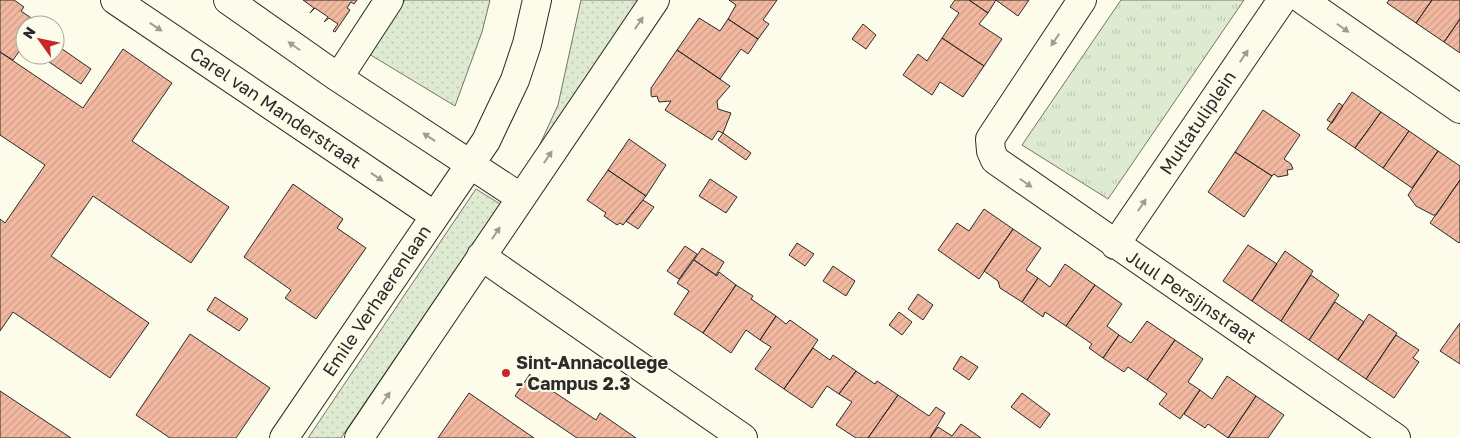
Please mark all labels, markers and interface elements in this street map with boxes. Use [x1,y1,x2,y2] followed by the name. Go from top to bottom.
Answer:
[15,15,65,65] north arrow
[635,16,644,30] one-way arrow
[149,22,162,32] one-way arrow
[1336,23,1349,33] one-way arrow
[19,24,39,42] text: N
[1050,34,1060,47] one-way arrow
[287,41,301,51] one-way arrow
[186,42,365,173] street label: Carel van Manderstraat
[1239,49,1249,63] one-way arrow
[1154,66,1240,179] street label: Multatuliplein
[422,132,436,142] one-way arrow
[543,151,553,164] one-way arrow
[371,172,384,182] one-way arrow
[1019,178,1033,188] one-way arrow
[1138,198,1147,211] one-way arrow
[317,221,435,380] street label: Emile Verhaerenlaan
[491,227,501,240] one-way arrow
[1122,244,1261,348] street label: Juul Persijnstraat
[516,351,668,394] place label: Sint-Annacollege - Campus 2.3
[500,367,512,379] marker: Sint-Annacollege - Campus 2.3
[381,391,391,404] one-way arrow

